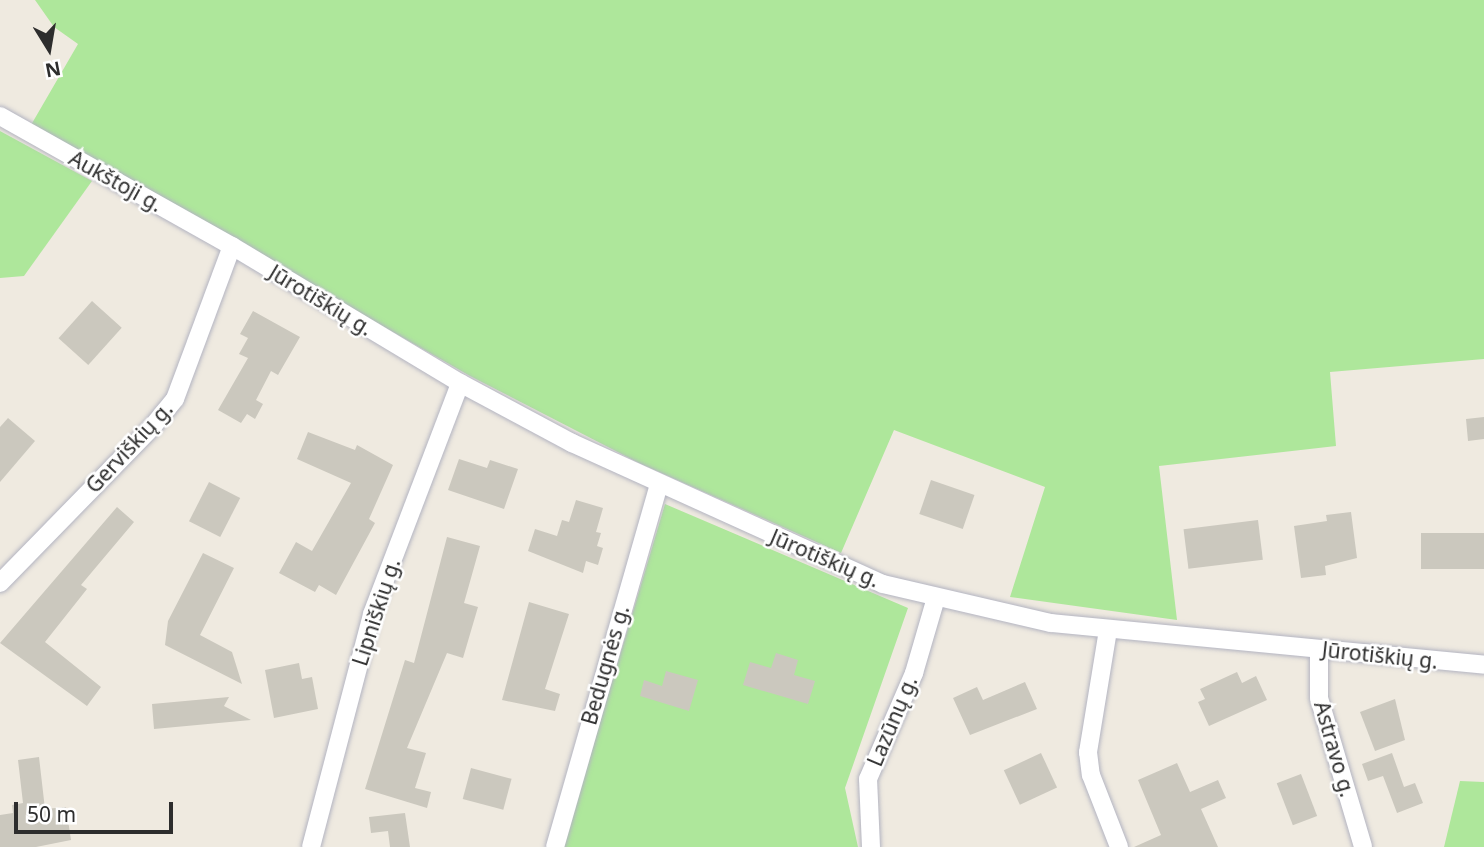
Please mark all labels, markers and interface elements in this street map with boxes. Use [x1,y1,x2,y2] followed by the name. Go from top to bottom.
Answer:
[14,14,84,84] north arrow
[43,55,63,84] text: N
[65,145,167,217] street label: Aukštoji g.
[265,259,377,341] street label: Jūrotiškių g.
[80,396,178,498] street label: Gerviškių g.
[767,524,883,592] street label: Jūrotiškių g.
[347,555,405,669] street label: Lipniškių g.
[576,602,634,728] street label: Bedugnės g.
[1321,636,1439,674] street label: Jūrotiškių g.
[862,672,922,770] street label: Lazūnų g.
[1309,698,1361,800] street label: Astravo g.
[18,788,177,832] scale bar
[27,800,76,828] text: 50 m

